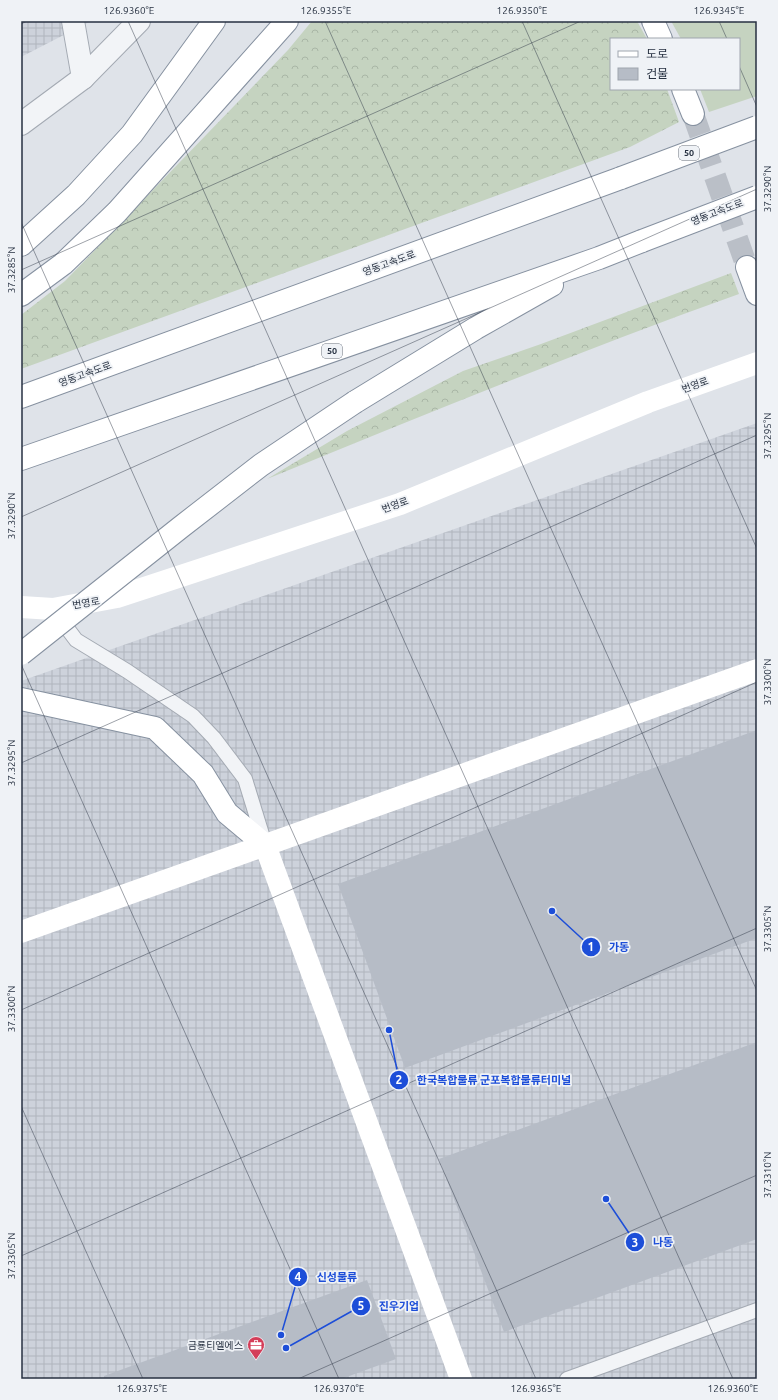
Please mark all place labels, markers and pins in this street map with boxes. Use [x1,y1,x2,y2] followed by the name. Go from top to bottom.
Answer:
[581,936,637,959] callout: 가동
[389,1068,580,1091] callout: 한국복합물류 군포복합물류터미널
[625,1231,681,1254] callout: 나동
[288,1265,365,1288] callout: 신성물류
[351,1295,427,1318] callout: 진우기업
[246,1335,266,1360] office icon: 금룡티엘에스
[188,1340,243,1351] place label: 금룡티엘에스

